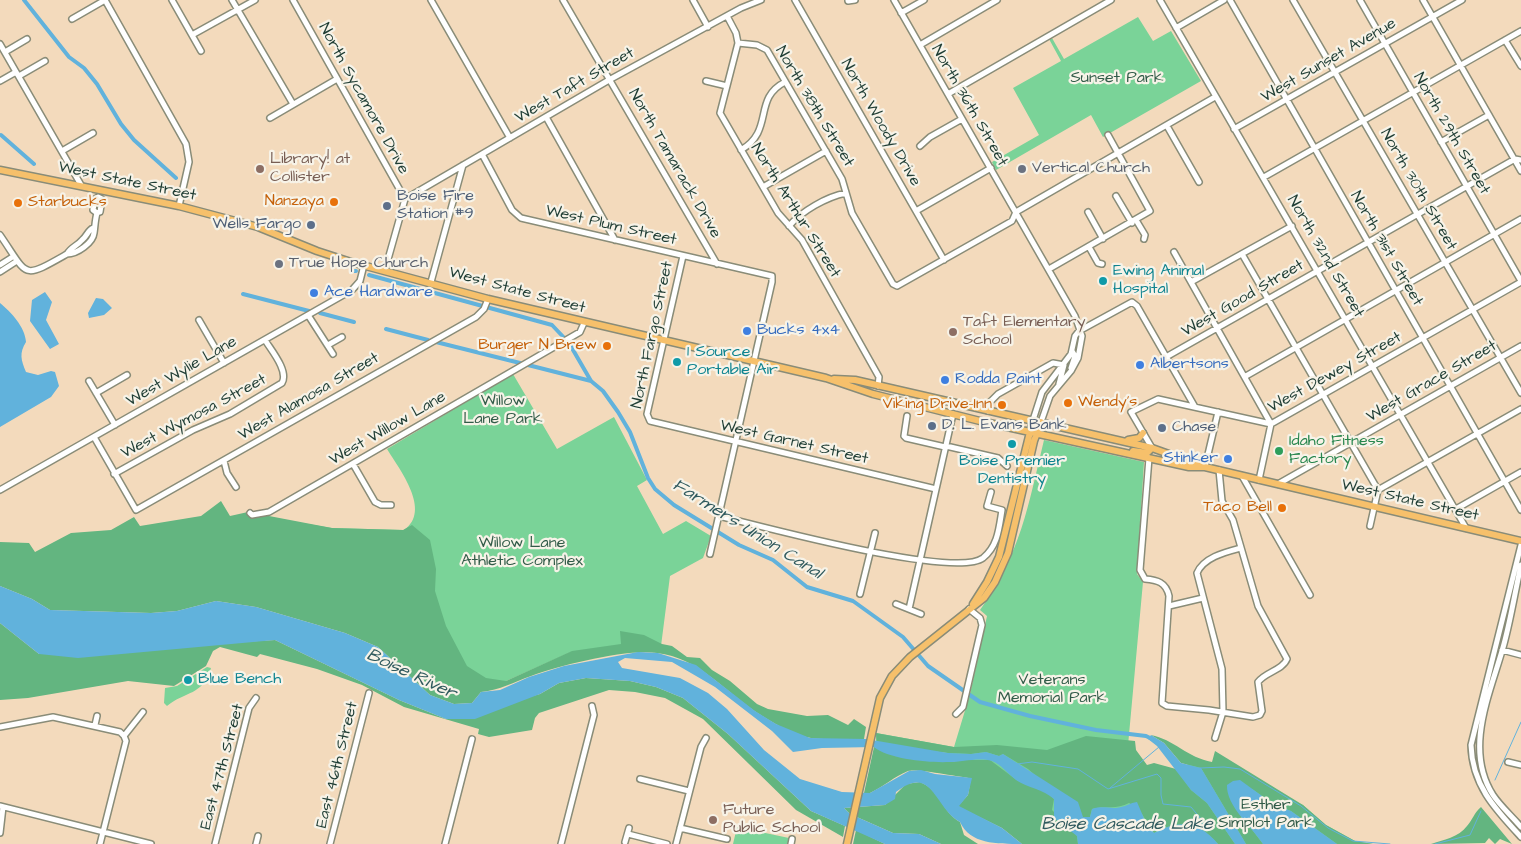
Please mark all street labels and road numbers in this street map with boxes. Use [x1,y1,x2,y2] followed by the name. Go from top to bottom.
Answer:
[1258,15,1400,107] street label: West Sunset Avenue
[313,20,413,178] street label: North Sycamore Drive
[926,42,1012,170] street label: North 36th Street
[770,43,858,171] street label: North 38th Street
[512,44,638,128] street label: West Taft Street
[836,56,924,190] street label: North Woody Drive
[1408,70,1494,198] street label: North 29th Street
[623,86,725,242] street label: North Tamarack Drive
[1375,126,1461,254] street label: North 30th Street
[746,140,844,282] street label: North Arthur Street
[56,158,198,206] street label: West State Street
[1345,188,1427,310] street label: North 31st Street
[1282,192,1368,322] street label: North 32nd Street
[544,202,678,250] street label: West Plum Street
[1179,256,1307,342] street label: West Good Street
[628,260,678,410] street label: North Fargo Street
[447,264,587,318] street label: West State Street
[1265,328,1405,418] street label: West Dewey Street
[123,333,241,411] street label: West Wylie Lane
[1363,337,1501,427] street label: West Grace Street
[235,349,383,445] street label: West Alamosa Street
[118,371,270,463] street label: West Wymosa Street
[326,388,450,470] street label: West Willow Lane
[718,417,870,469] street label: West Garnet Street
[1339,476,1481,526] street label: West State Street
[313,700,363,830] street label: East 46th Street
[197,702,249,832] street label: East 47th Street

